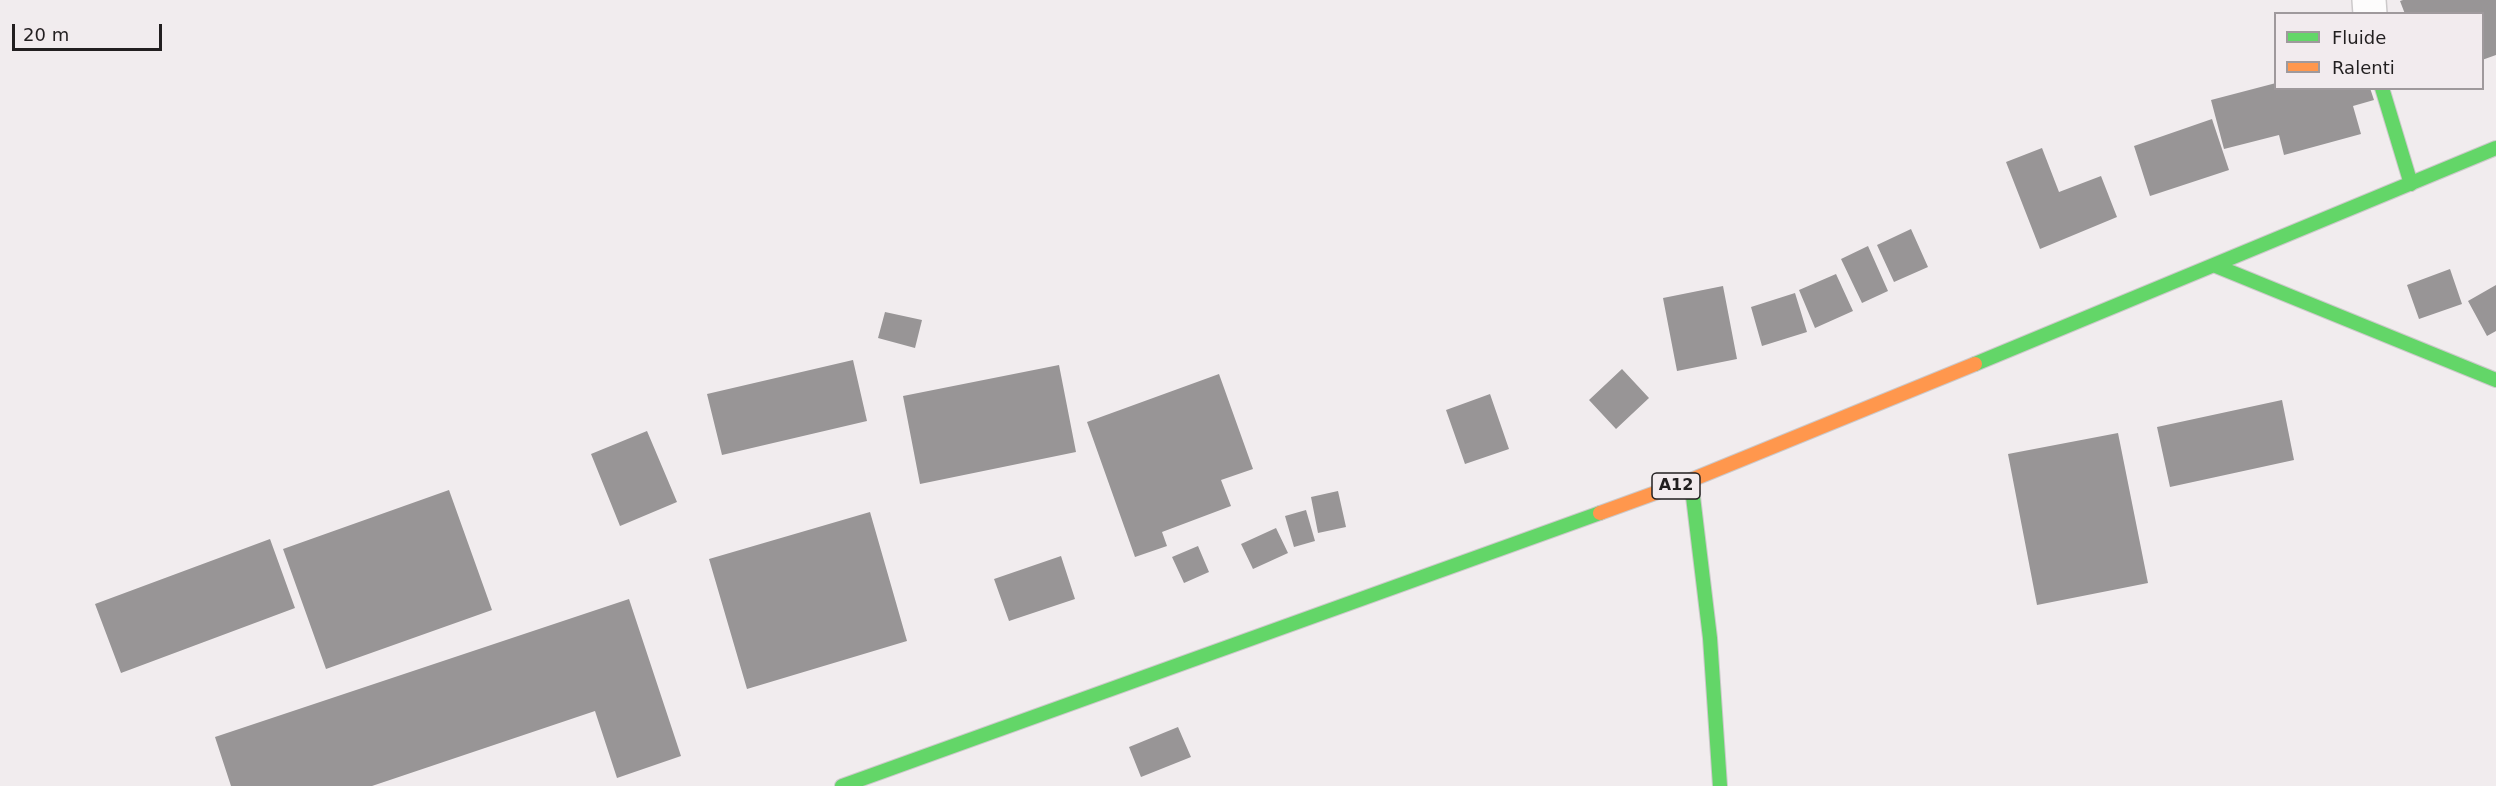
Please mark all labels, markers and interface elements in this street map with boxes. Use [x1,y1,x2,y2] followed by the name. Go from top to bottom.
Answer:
[15,12,165,50] scale bar
[2274,12,2484,90] legend
[23,24,69,45] text: 20 m
[2332,27,2386,48] text: Fluide
[2332,57,2395,78] text: Ralenti
[1652,473,1700,499] road number: A12

